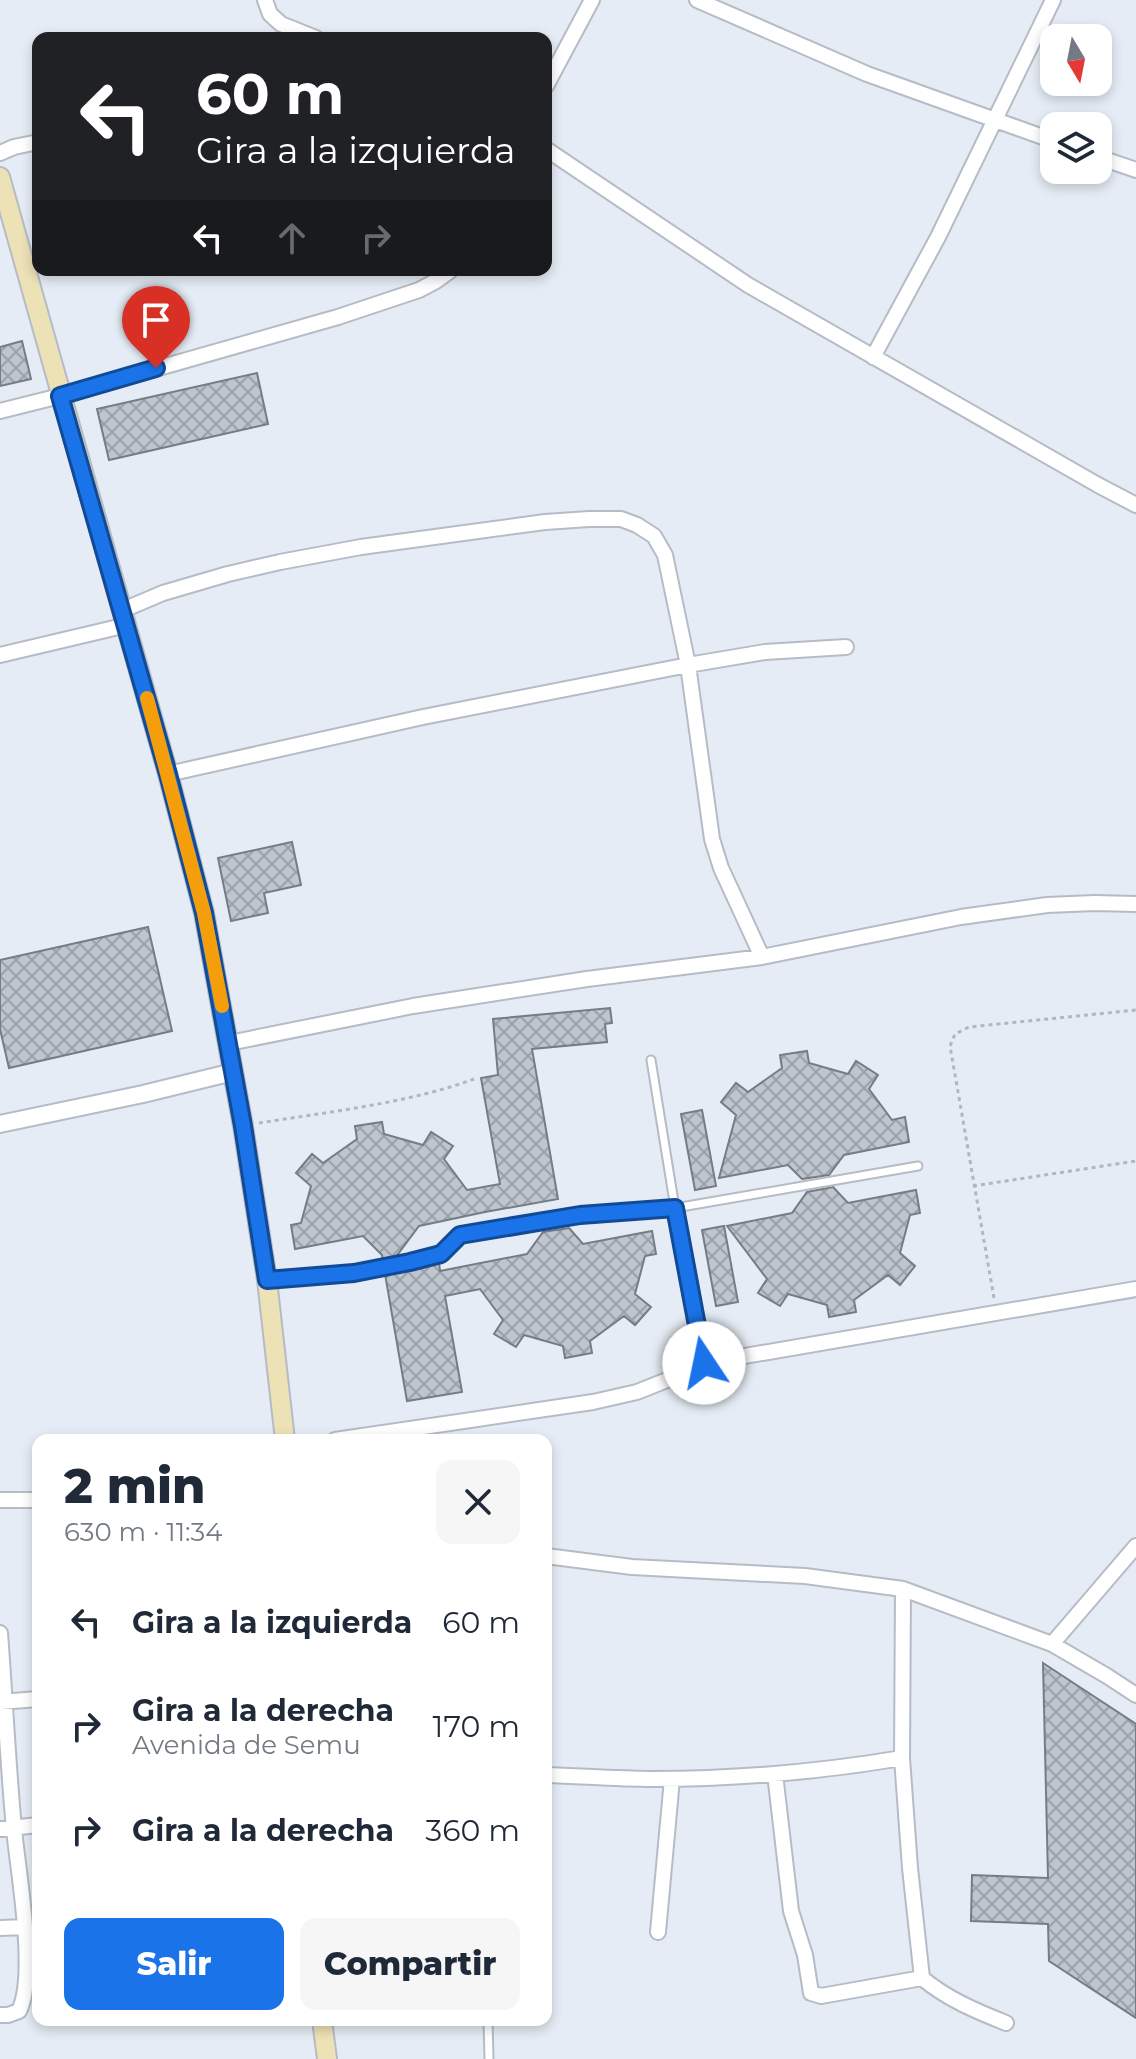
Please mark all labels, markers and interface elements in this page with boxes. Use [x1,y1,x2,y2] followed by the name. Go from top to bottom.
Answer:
[1040,24,1112,96] north arrow
[1040,24,1112,184] map controls
[196,60,344,128] text: 60 m
[64,64,168,168] icon: left
[1040,112,1112,184] button: layers
[196,128,516,172] text: Gira a la izquierda
[186,216,230,260] icon: left
[270,216,314,260] icon: ahead
[354,216,398,260] icon: right
[122,286,190,368] pin
[134,298,178,342] icon: arrive
[662,1321,746,1405] position arrow
[64,1457,205,1515] text: 2 min
[436,1460,520,1544] button: close
[64,1516,222,1548] text: 630 m · 11:34
[64,1600,108,1644] icon: left
[132,1604,412,1641] text: Gira a la izquierda
[442,1604,520,1641] text: 60 m
[132,1692,394,1729] text: Gira a la derecha
[64,1704,108,1748] icon: right
[433,1708,520,1745] text: 170 m
[132,1729,361,1761] text: Avenida de Semu
[64,1808,108,1852] icon: right
[132,1812,394,1849] text: Gira a la derecha
[425,1812,520,1849] text: 360 m
[64,1918,284,2010] button: Salir
[300,1918,520,2010] button: Compartir

